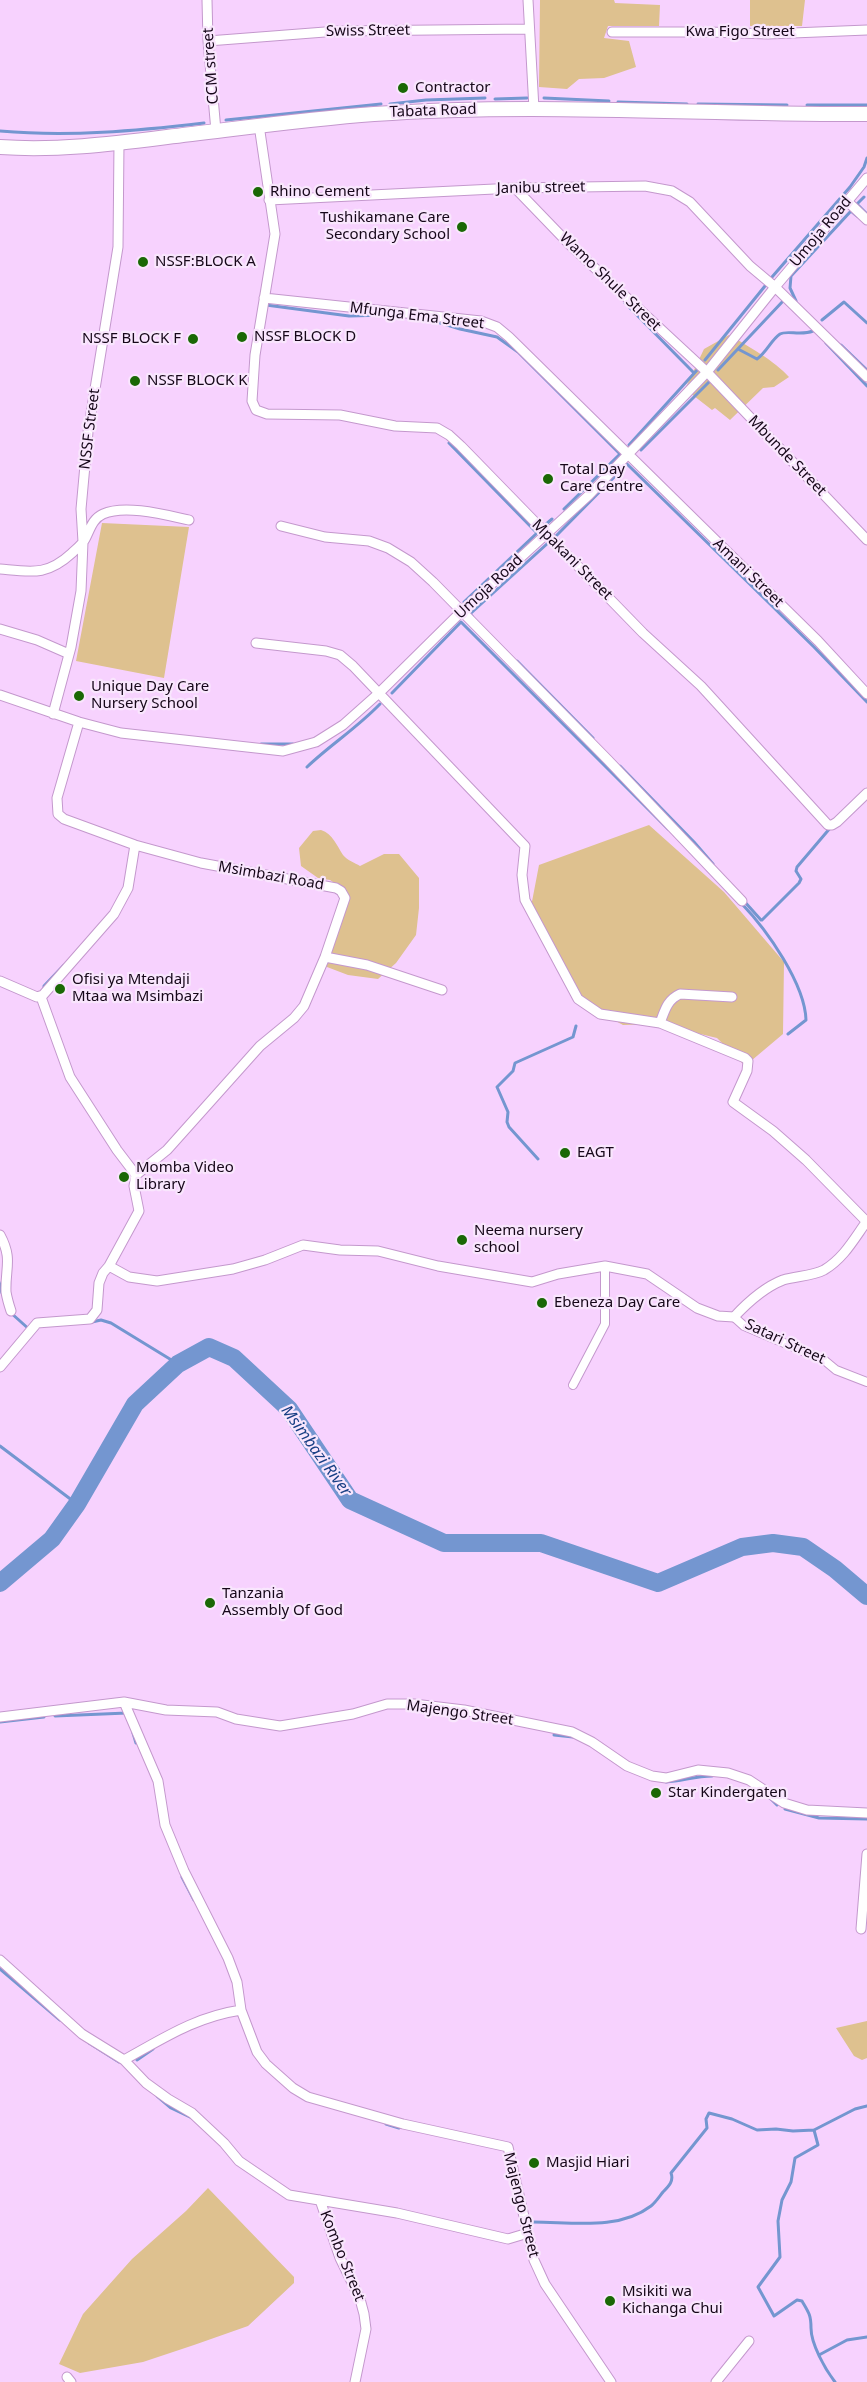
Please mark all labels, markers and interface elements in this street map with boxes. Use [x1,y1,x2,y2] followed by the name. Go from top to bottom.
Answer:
[326,21,410,41] street label: Swiss Street
[685,23,795,41] street label: Kwa Figo Street
[199,27,223,105] street label: CCM street
[415,79,490,97] place label: Contractor
[396,81,410,95] marker: Contractor
[389,100,477,122] street label: Tabata Road
[496,178,586,198] street label: Janibu street
[270,183,370,201] place label: Rhino Cement
[251,185,265,199] marker: Rhino Cement
[786,193,856,271] street label: Umoja Road
[320,209,450,244] place label: Tushikamane Care Secondary School
[455,220,469,234] marker: Tushikamane Care Secondary School
[556,229,664,335] street label: Wamo Shule Street
[155,253,256,271] place label: NSSF:BLOCK A
[136,255,150,269] marker: NSSF:BLOCK A
[349,299,485,333] street label: Mfunga Ema Street
[254,328,356,346] place label: NSSF BLOCK D
[82,330,181,348] place label: NSSF BLOCK F
[235,330,249,344] marker: NSSF BLOCK D
[186,332,200,346] marker: NSSF BLOCK F
[147,372,248,390] place label: NSSF BLOCK K
[128,374,142,388] marker: NSSF BLOCK K
[76,387,104,471] street label: NSSF Street
[744,412,830,500] street label: Mbunde Street
[560,461,643,496] place label: Total Day Care Centre
[541,472,555,486] marker: Total Day Care Centre
[528,516,616,604] street label: Mpakani Street
[709,535,787,611] street label: Amani Street
[451,551,527,623] street label: Umoja Road
[91,678,209,713] place label: Unique Day Care Nursery School
[72,689,86,703] marker: Unique Day Care Nursery School
[217,858,325,894] street label: Msimbazi Road
[72,971,203,1006] place label: Ofisi ya Mtendaji Mtaa wa Msimbazi
[53,982,67,996] marker: Ofisi ya Mtendaji Mtaa wa Msimbazi
[577,1144,614,1162] place label: EAGT
[558,1146,572,1160] marker: EAGT
[136,1159,234,1194] place label: Momba Video Library
[117,1170,131,1184] marker: Momba Video Library
[474,1222,583,1257] place label: Neema nursery school
[455,1233,469,1247] marker: Neema nursery school
[554,1294,680,1312] place label: Ebeneza Day Care
[535,1296,549,1310] marker: Ebeneza Day Care
[742,1316,828,1368] street label: Satari Street
[277,1402,355,1500] water label: Msimbazi River
[222,1585,343,1620] place label: Tanzania Assembly Of God
[203,1596,217,1610] marker: Tanzania Assembly Of God
[405,1697,515,1729] street label: Majengo Street
[668,1784,787,1802] place label: Star Kindergaten
[649,1786,663,1800] marker: Star Kindergaten
[499,2151,543,2259] street label: Majengo Street
[546,2154,630,2172] place label: Masjid Hiari
[527,2156,541,2170] marker: Masjid Hiari
[316,2208,368,2304] street label: Kombo Street
[622,2283,723,2318] place label: Msikiti wa Kichanga Chui
[603,2294,617,2308] marker: Msikiti wa Kichanga Chui

